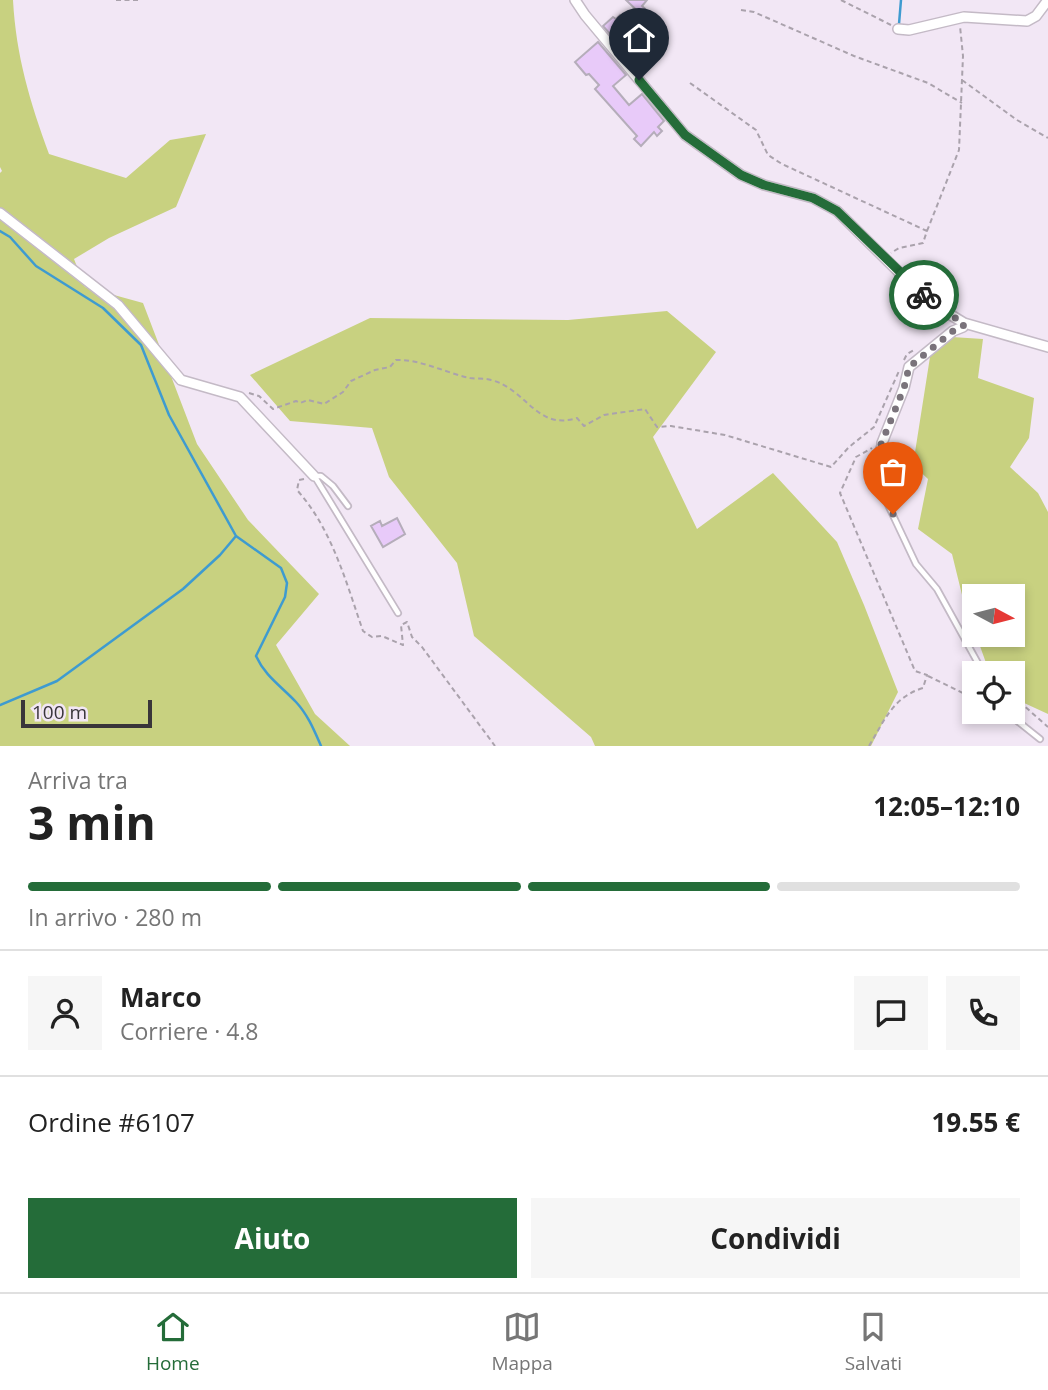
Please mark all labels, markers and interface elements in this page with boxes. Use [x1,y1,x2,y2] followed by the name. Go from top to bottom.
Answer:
[609,8,669,80] pin
[620,19,658,57] icon: home
[889,260,959,330] courier
[905,276,943,314] icon: bike
[863,442,923,514] pin
[874,453,912,491] icon: bag
[962,584,1026,648] north arrow
[962,584,1025,724] map controls
[962,661,1025,724] button: locate
[21,697,152,729] scale bar
[32,699,87,725] text: 100 m
[28,764,128,796] text: Arriva tra
[873,788,1020,824] text: 12:05–12:10
[28,791,156,853] text: 3 min
[28,901,202,933] text: In arrivo · 280 m
[28,976,102,1050] button: person
[854,976,928,1050] button: chat
[946,976,1020,1050] button: phone
[120,979,202,1015] text: Marco
[120,1015,259,1047] text: Corriere · 4.8
[28,1104,195,1140] text: Ordine #6107
[932,1104,1020,1140] text: 19.55 €
[28,1198,517,1278] button: Aiuto
[531,1198,1020,1278] button: Condividi
[146,1308,200,1376] tab: Home
[491,1308,553,1376] tab: Mappa
[845,1308,902,1376] tab: Salvati

